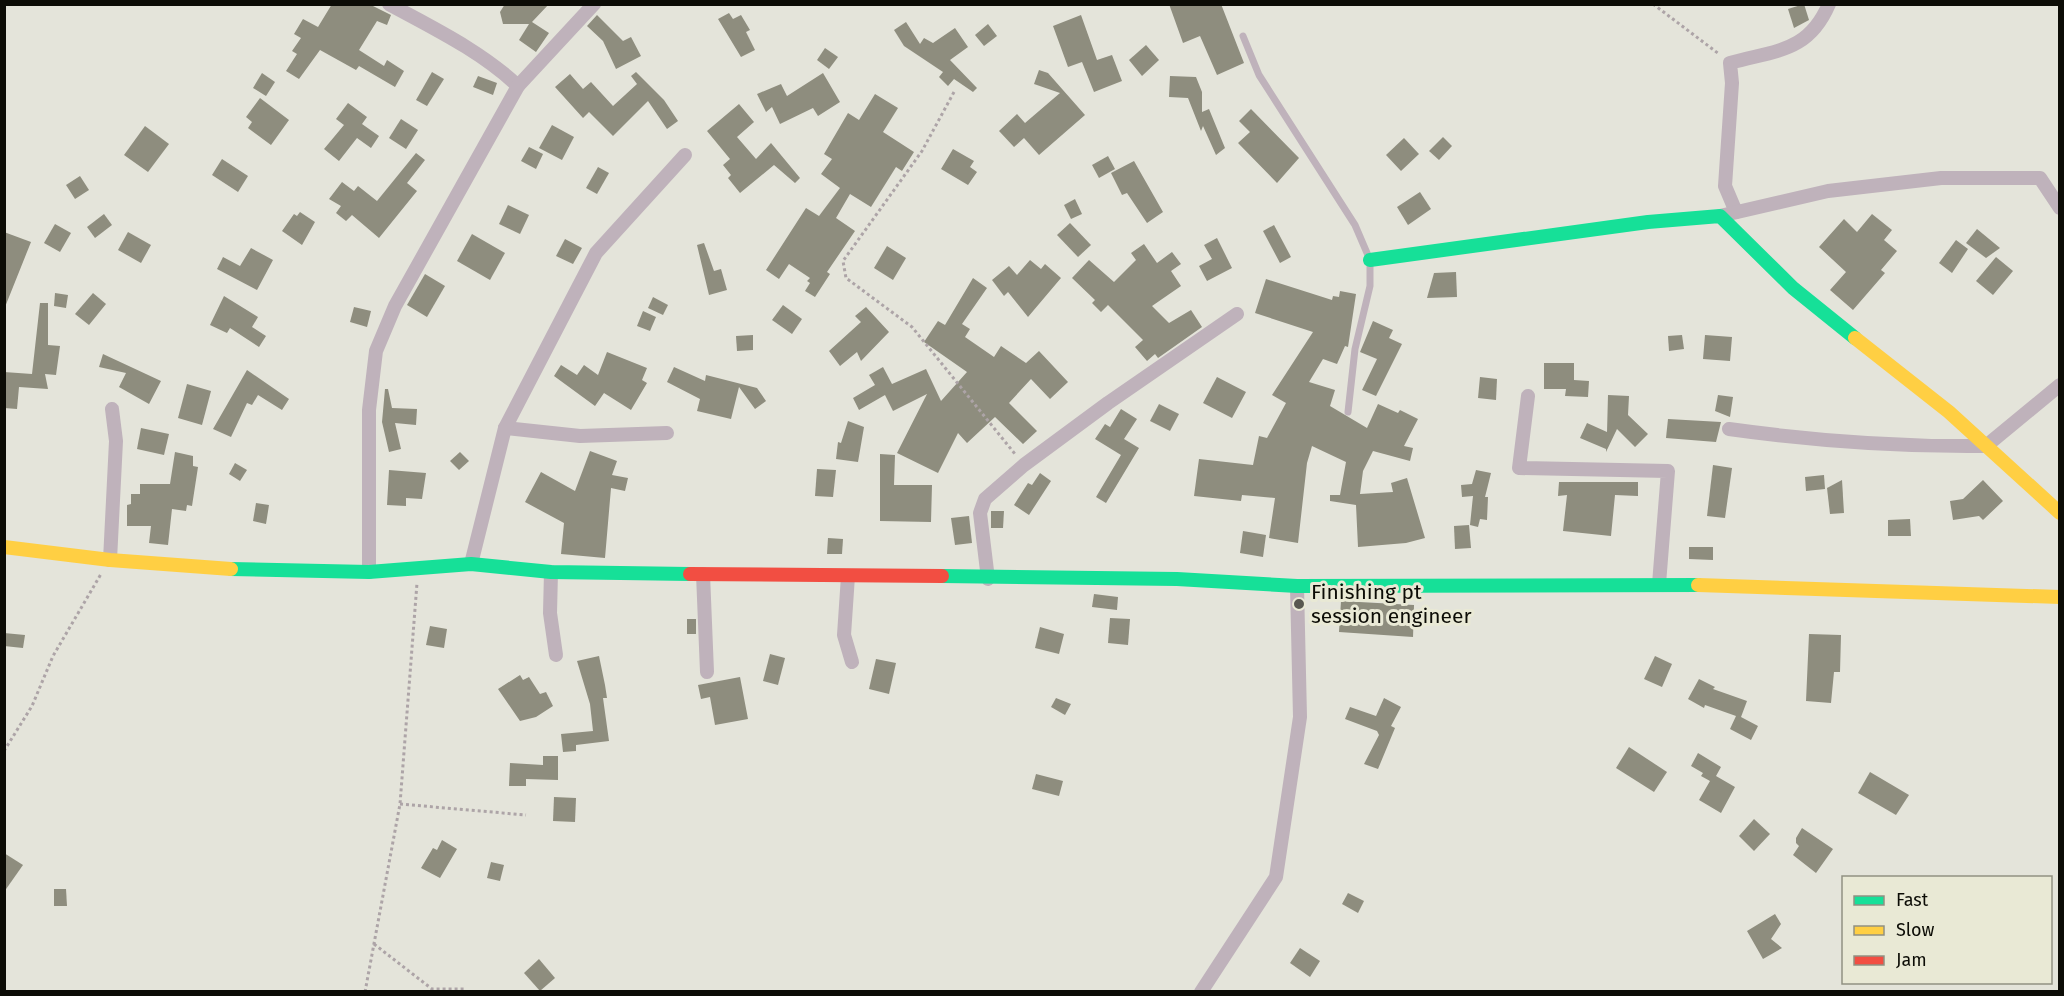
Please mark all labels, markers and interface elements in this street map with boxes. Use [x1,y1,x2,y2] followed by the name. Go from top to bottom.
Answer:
[1311,579,1472,629] place label: Finishing pt session engineer
[1292,597,1306,611] marker: Finishing pt session engineer
[1842,876,2052,984] legend
[1896,889,1929,911] text: Fast
[1896,919,1935,941] text: Slow
[1896,949,1927,971] text: Jam

